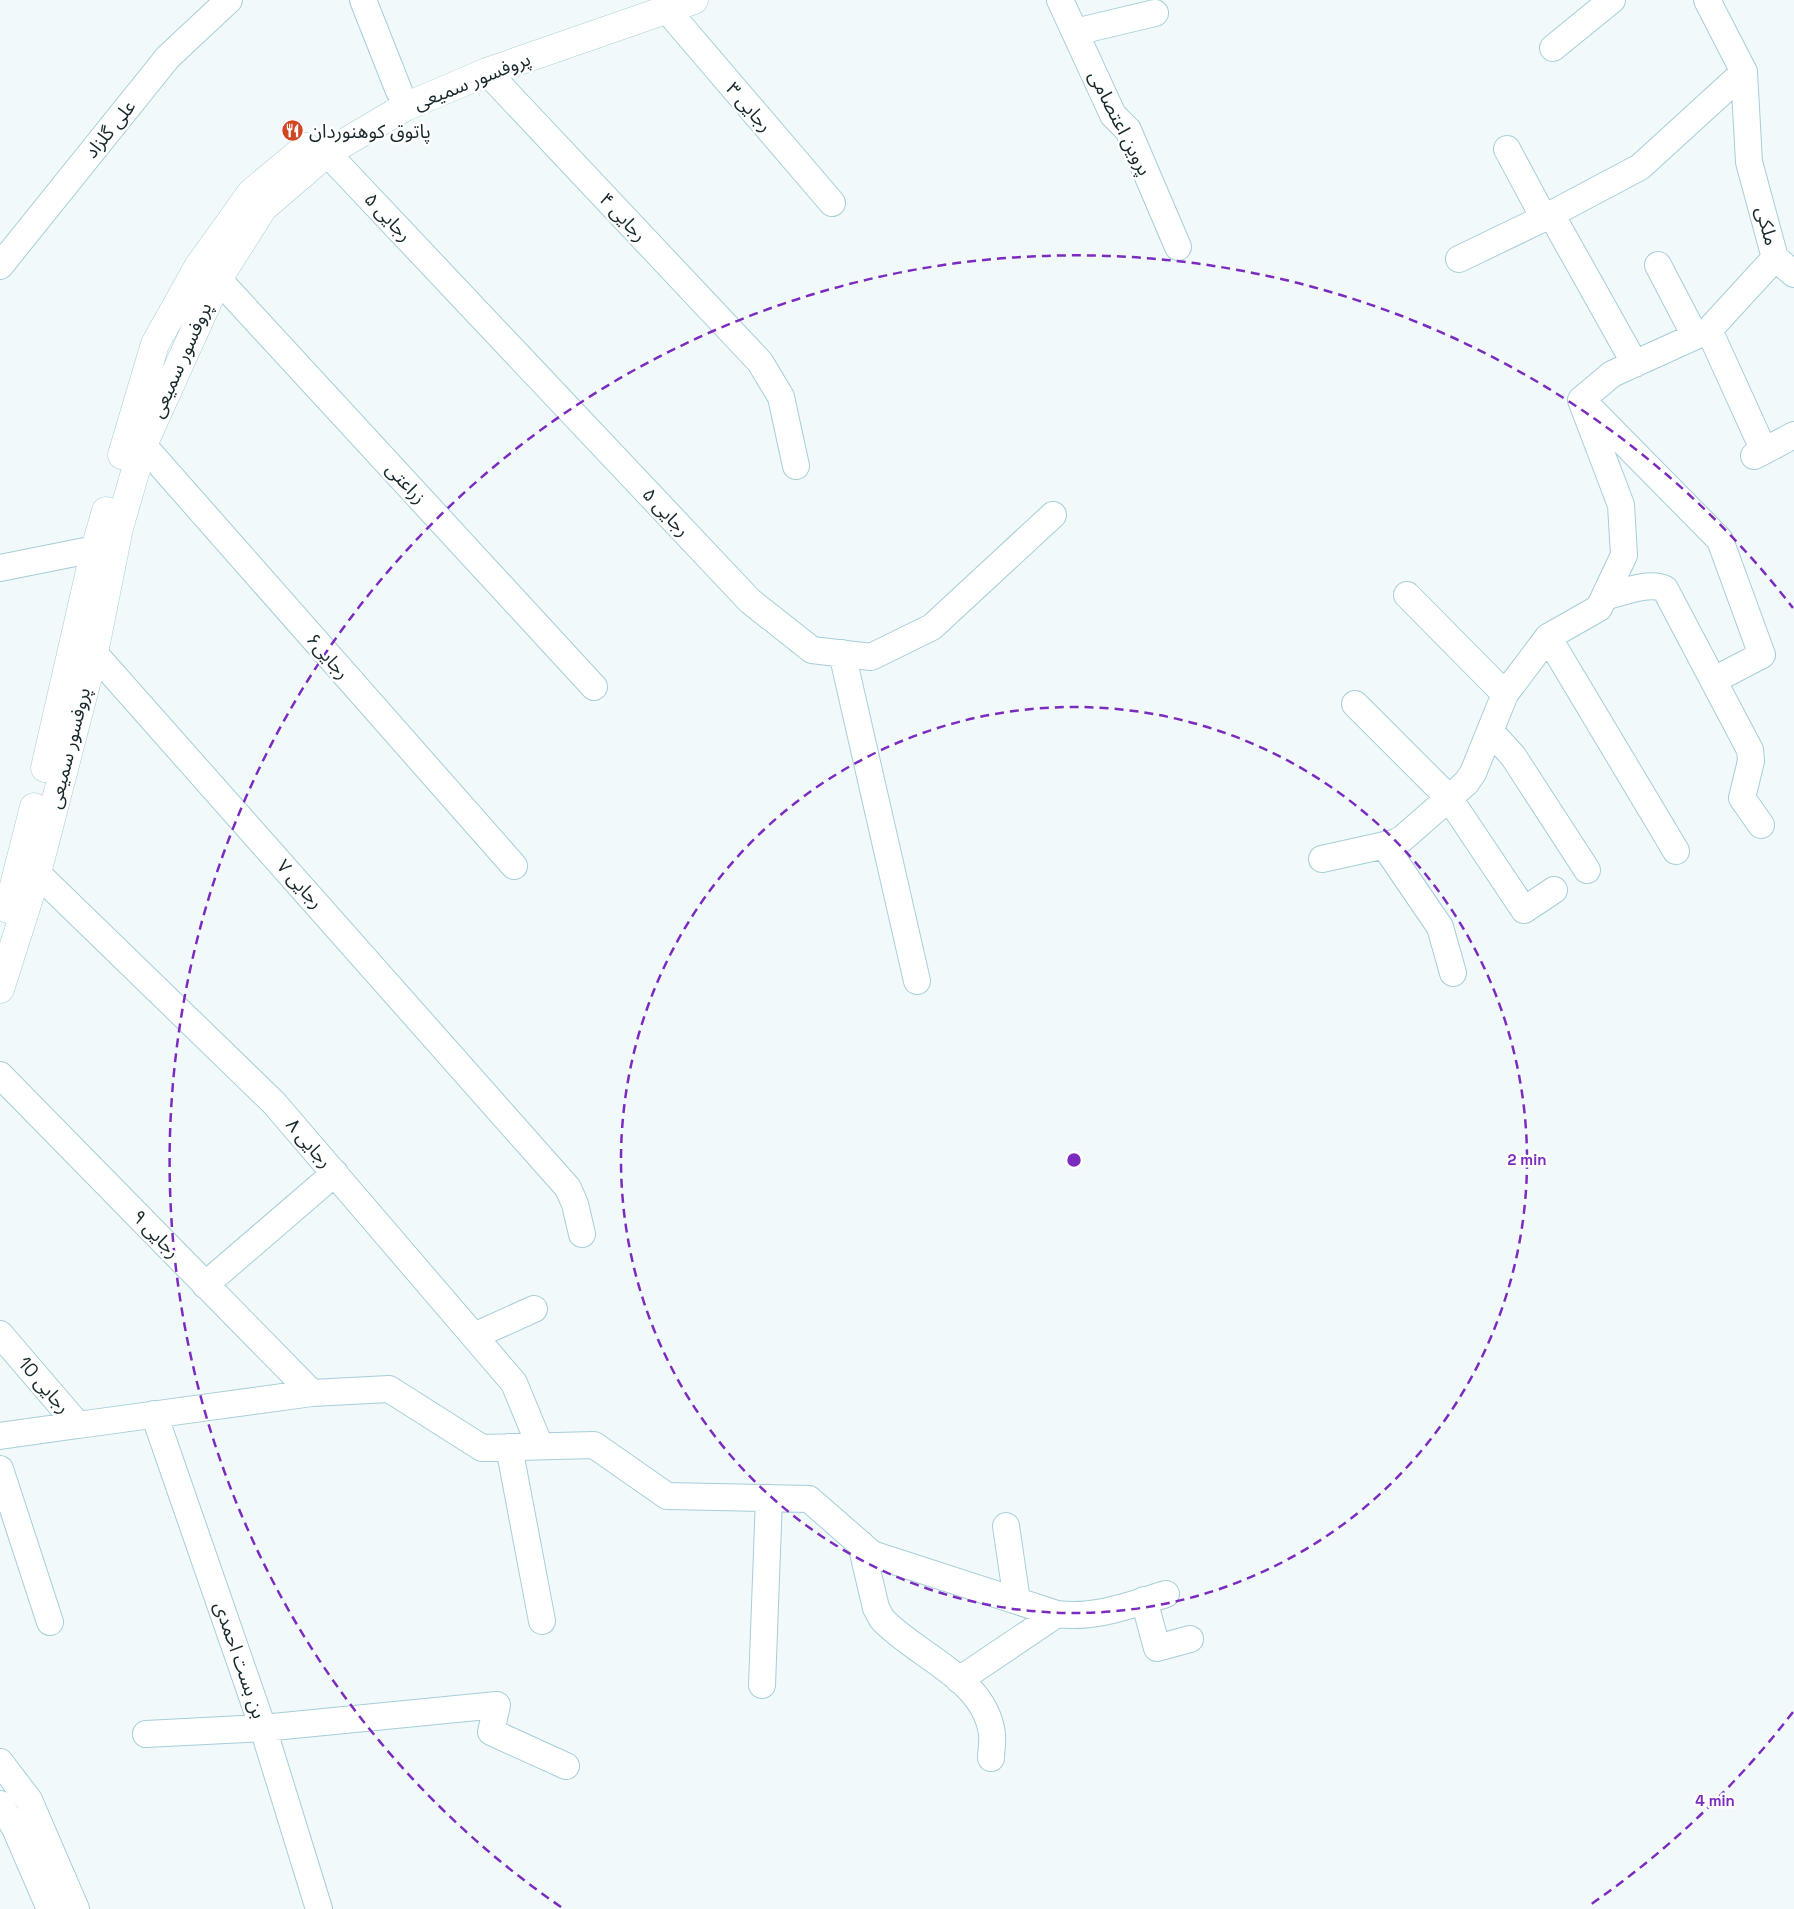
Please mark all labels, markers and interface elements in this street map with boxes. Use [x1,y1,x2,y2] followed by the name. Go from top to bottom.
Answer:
[410,46,534,116] street label: پروفسور سمیعی
[1083,66,1157,180] street label: پروین اعتصامی
[720,77,778,137] street label: رجایی ۳
[79,95,141,163] street label: علی گلزاد
[281,119,305,143] restaurant icon: پاتوق کوهنوردان
[309,119,431,144] place label: پاتوق کوهنوردان
[359,187,417,247] street label: رجایی ۵
[594,187,652,247] street label: رجایی ۴
[1750,204,1784,248] street label: ملکی
[144,298,218,422] street label: پروفسور سمیعی
[380,457,432,509] street label: زراعتی
[637,482,695,542] street label: رجایی ۵
[301,628,355,684] street label: رجایی۶
[42,685,96,811] street label: پروفسور سمیعی
[271,854,329,914] street label: رجایی ۷
[280,1113,338,1173] street label: رجایی ۸
[1508,1150,1546,1169] text: 2 min
[1065,1151,1083,1169] centre of rings
[127,1204,185,1264] street label: رجایی ۹
[12,1351,76,1419] street label: رجایی 10
[208,1598,272,1722] street label: بن بست احمدی
[1695,1791,1735,1810] text: 4 min

